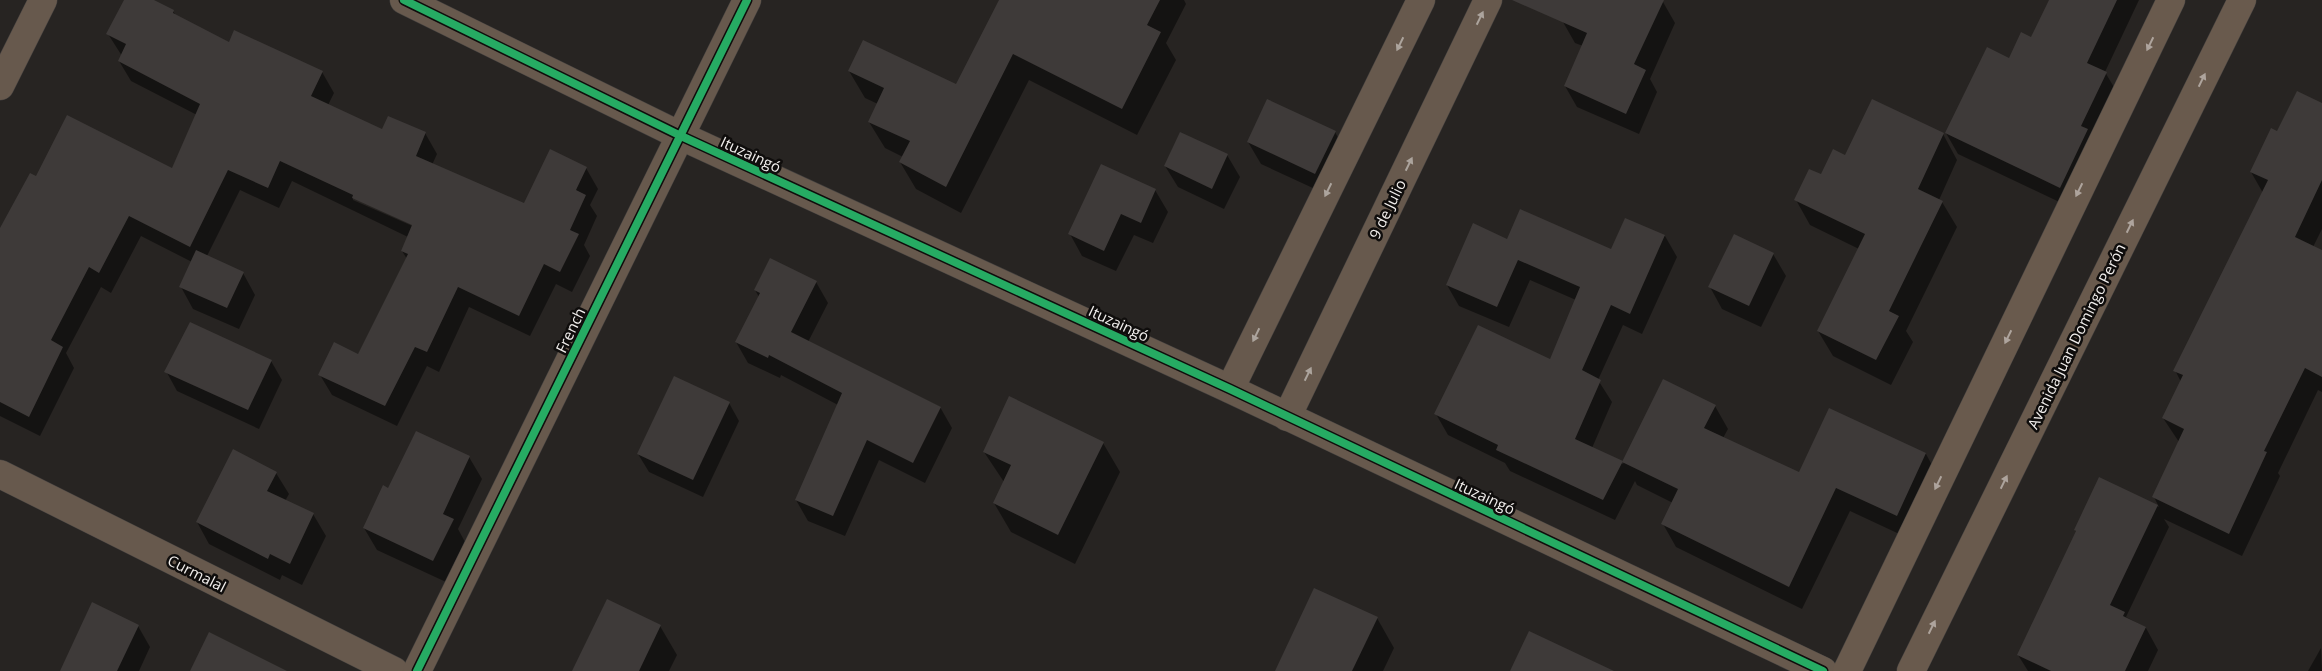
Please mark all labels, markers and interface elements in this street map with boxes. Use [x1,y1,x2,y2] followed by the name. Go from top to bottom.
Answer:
[1476,11,1484,25] one-way arrow
[1396,37,1404,51] one-way arrow
[2146,37,2154,51] one-way arrow
[2198,73,2206,87] one-way arrow
[718,131,784,177] street label: Ituzaingó
[1405,157,1413,171] one-way arrow
[1364,176,1410,242] street label: 9 de Julio
[1324,182,1332,197] one-way arrow
[2075,183,2083,197] one-way arrow
[2127,219,2135,233] one-way arrow
[2022,240,2130,432] street label: Avenida Juan Domingo Perón
[1086,300,1152,346] street label: Ituzaingó
[551,304,589,356] street label: French
[1252,328,1260,342] one-way arrow
[2004,329,2013,344] one-way arrow
[1304,366,1312,381] one-way arrow
[1452,473,1518,519] street label: Ituzaingó
[2000,474,2008,489] one-way arrow
[1934,476,1942,490] one-way arrow
[164,550,230,596] street label: Curmalal
[1929,620,1937,634] one-way arrow

